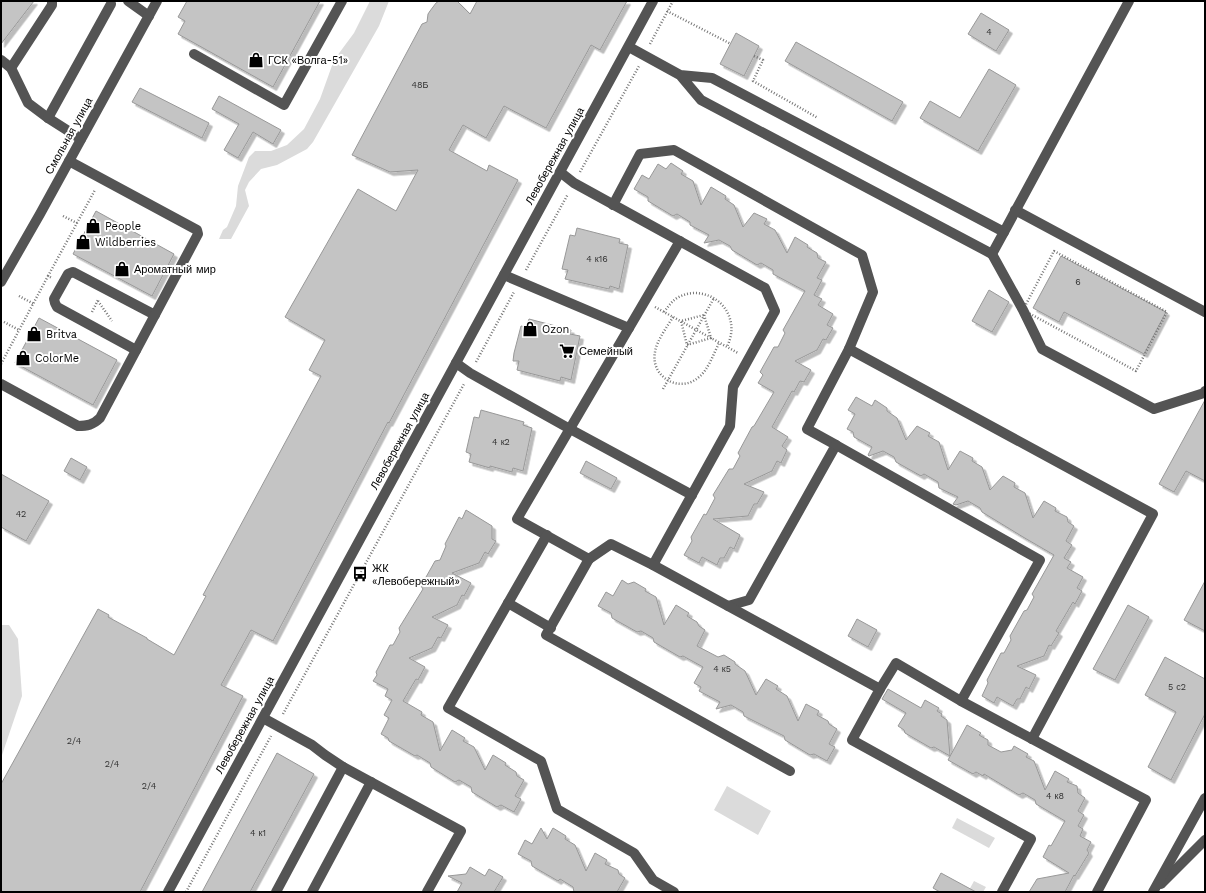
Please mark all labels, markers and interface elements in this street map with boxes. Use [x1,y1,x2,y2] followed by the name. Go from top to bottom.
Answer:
[986,27,992,37] house number: 4
[247,51,265,69] shop icon: ГСК «Волга-51»
[268,54,348,67] place label: ГСК «Волга-51»
[412,80,429,90] house number: 48Б
[43,95,96,177] street label: Смольная улица
[523,104,588,207] street label: Левобережная улица
[84,217,102,235] shop icon: People
[105,220,141,233] place label: People
[74,233,92,251] shop icon: Wildberries
[95,236,156,249] place label: Wildberries
[586,254,608,264] house number: 4 к16
[113,260,131,278] shop icon: Ароматный мир
[134,263,216,276] place label: Ароматный мир
[1075,277,1081,287] house number: 6
[521,320,539,338] shop icon: Ozon
[542,323,569,336] place label: Ozon
[25,325,43,343] shop icon: Britva
[46,328,77,341] place label: Britva
[558,342,576,360] supermarket icon: Семейный
[579,345,633,358] place label: Семейный
[14,349,32,367] shop icon: ColorMe
[35,352,79,365] place label: ColorMe
[368,389,433,492] street label: Левобережная улица
[492,437,510,447] house number: 4 к2
[16,509,26,519] house number: 42
[372,562,460,588] place label: ЖК «Левобережный»
[351,565,369,583] bus stop icon: ЖК «Левобережный»
[713,664,731,674] house number: 4 к5
[213,673,278,776] street label: Левобережная улица
[1168,682,1186,692] house number: 5 с2
[67,736,82,746] house number: 2/4
[105,759,120,769] house number: 2/4
[142,781,157,791] house number: 2/4
[1046,791,1064,801] house number: 4 к8
[250,828,266,838] house number: 4 к1

